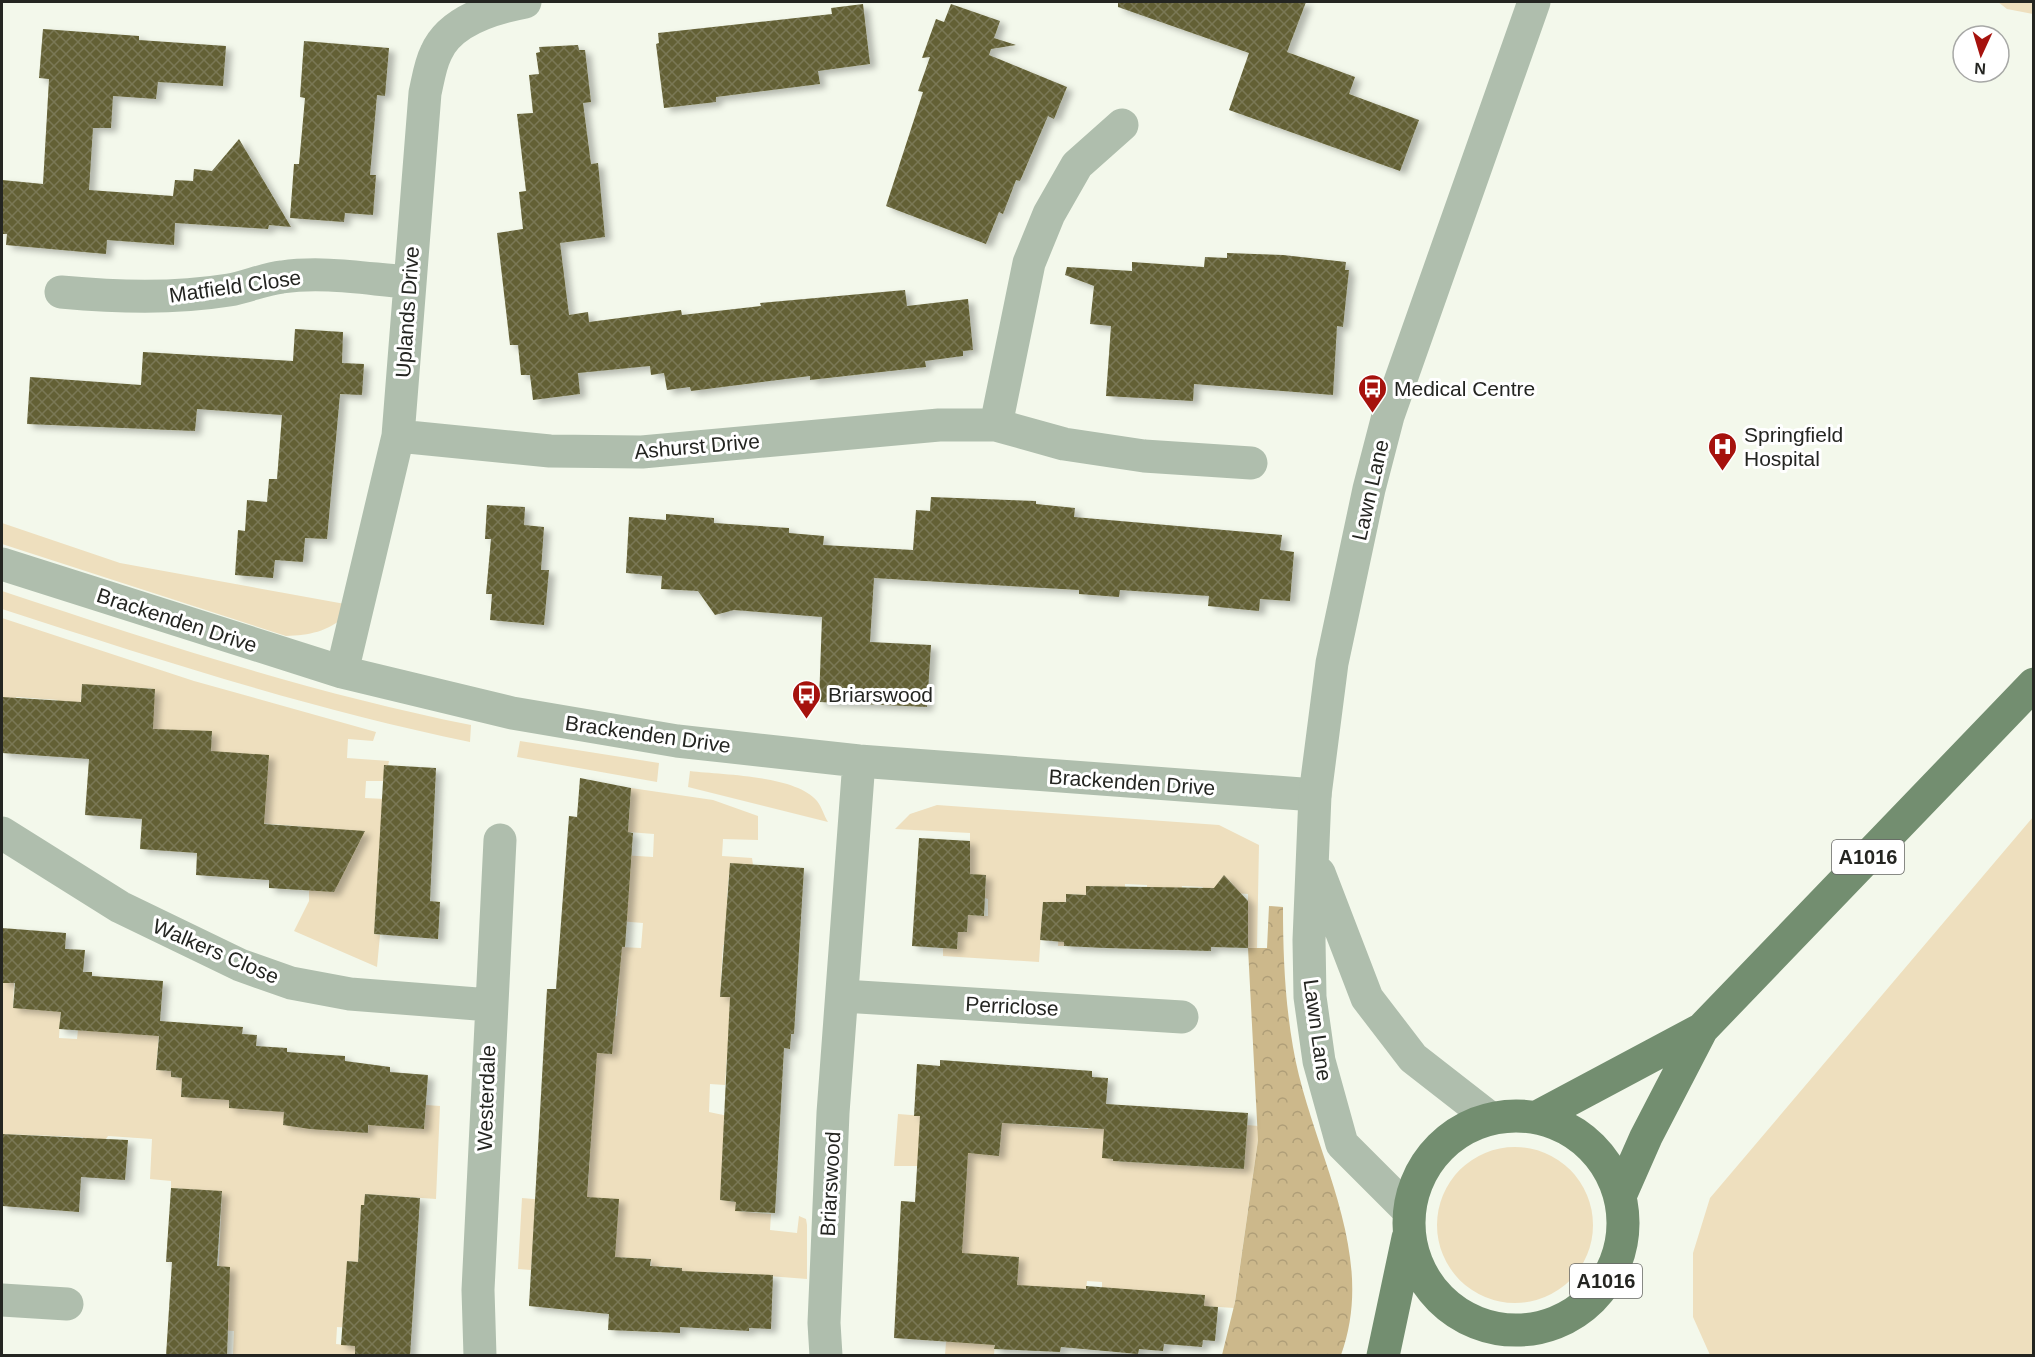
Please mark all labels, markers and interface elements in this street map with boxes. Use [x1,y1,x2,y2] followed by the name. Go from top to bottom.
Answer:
[1951,24,2011,84] north arrow
[1974,60,1986,77] text: N
[391,245,423,379] street label: Uplands Drive
[168,265,302,307] street label: Matfield Close
[1357,372,1389,414] bus stop icon: Medical Centre
[1394,377,1535,400] place label: Medical Centre
[1744,423,1843,470] place label: Springfield Hospital
[633,429,761,463] street label: Ashurst Drive
[1707,430,1739,472] hospital icon: Springfield Hospital
[1347,437,1393,543] street label: Lawn Lane
[94,583,260,657] street label: Brackenden Drive
[791,678,823,720] bus stop icon: Briarswood
[828,683,933,706] place label: Briarswood
[564,711,732,757] street label: Brackenden Drive
[1048,765,1216,799] street label: Brackenden Drive
[1832,840,1904,874] road number: A1016
[150,914,282,988] street label: Walkers Close
[1299,978,1337,1082] street label: Lawn Lane
[965,992,1059,1020] street label: Perriclose
[473,1045,499,1151] street label: Westerdale
[816,1131,844,1237] street label: Briarswood
[1570,1264,1642,1298] road number: A1016

